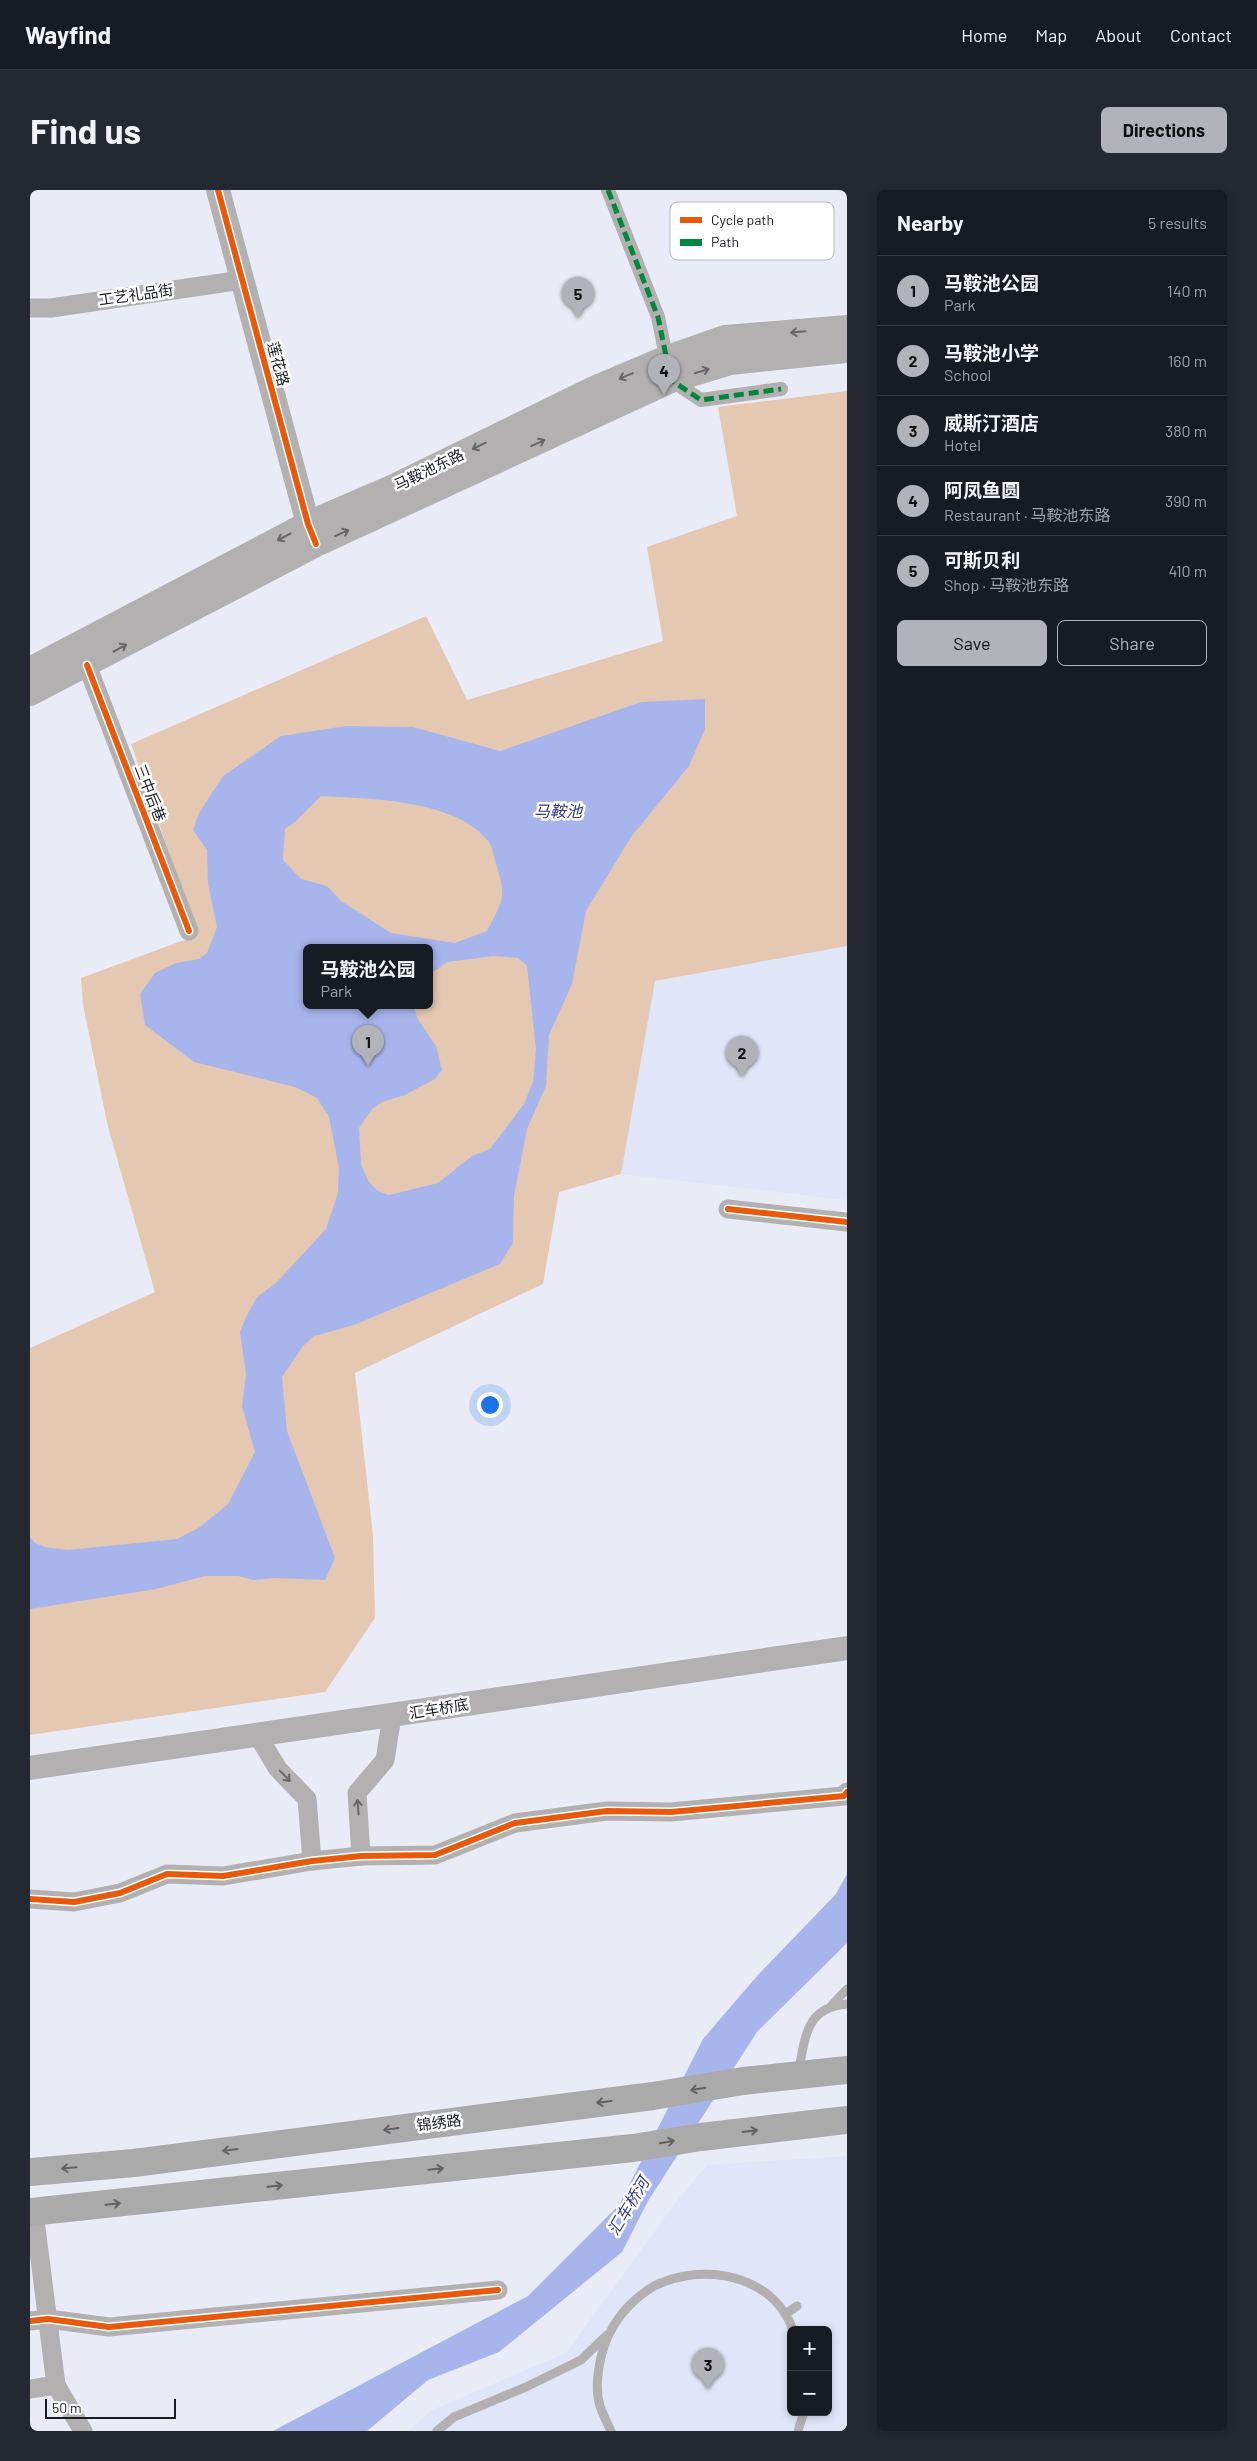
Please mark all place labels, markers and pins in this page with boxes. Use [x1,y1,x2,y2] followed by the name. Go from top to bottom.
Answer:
[562,277,594,318] pin: 5
[648,354,680,395] pin: 4
[352,1025,384,1066] pin: 1
[726,1036,758,1077] pin: 2
[692,2348,724,2389] pin: 3

